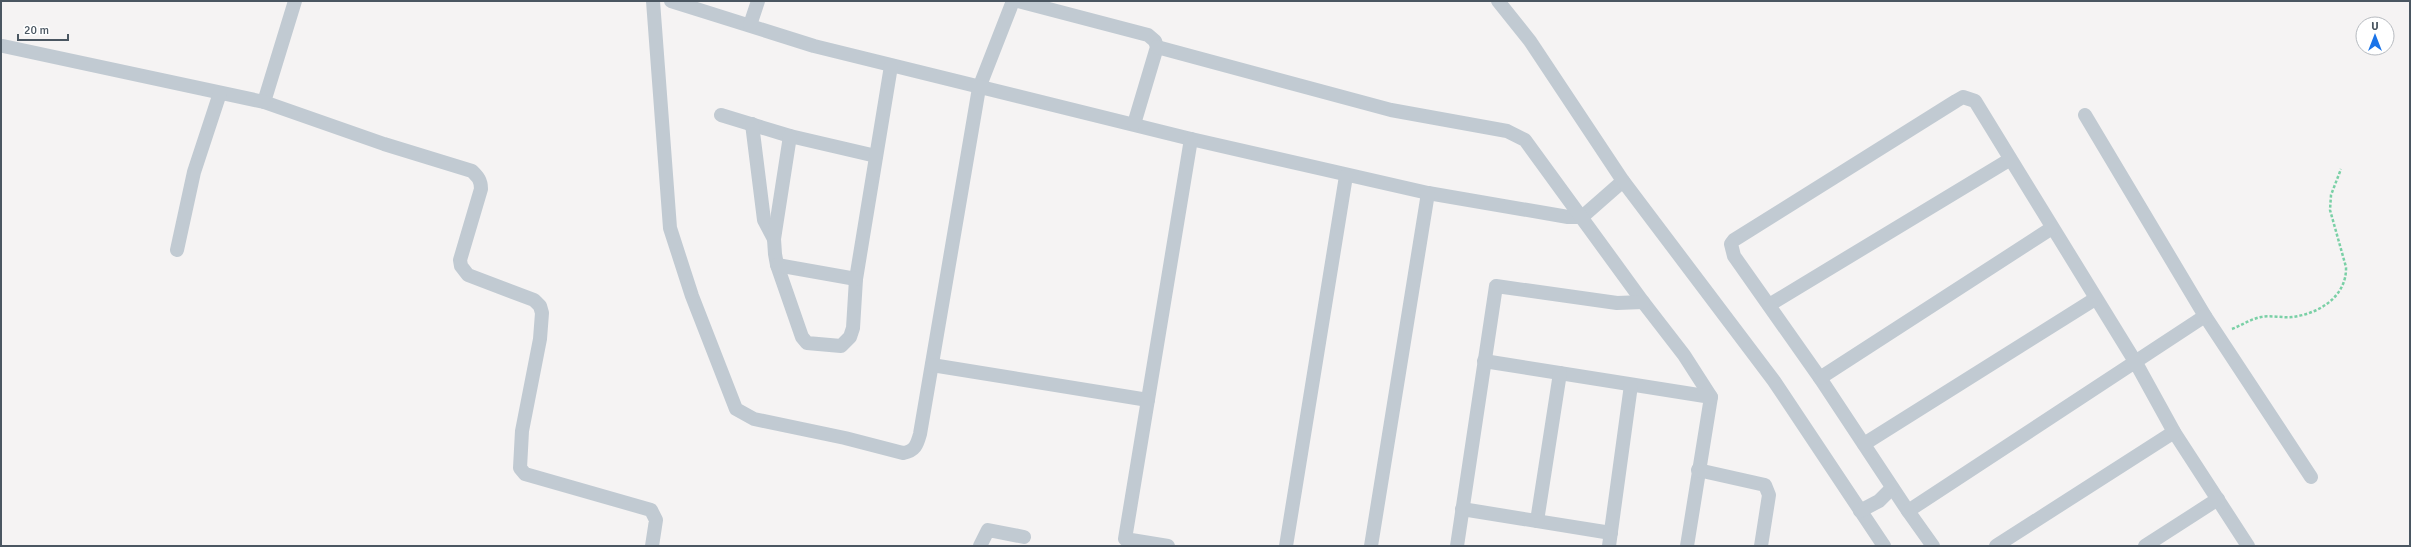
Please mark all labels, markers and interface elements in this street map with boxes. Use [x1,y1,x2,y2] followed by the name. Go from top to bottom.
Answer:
[18,16,68,42] scale bar
[2355,16,2395,56] north arrow
[2371,20,2379,33] text: U
[24,23,49,38] text: 20 m

